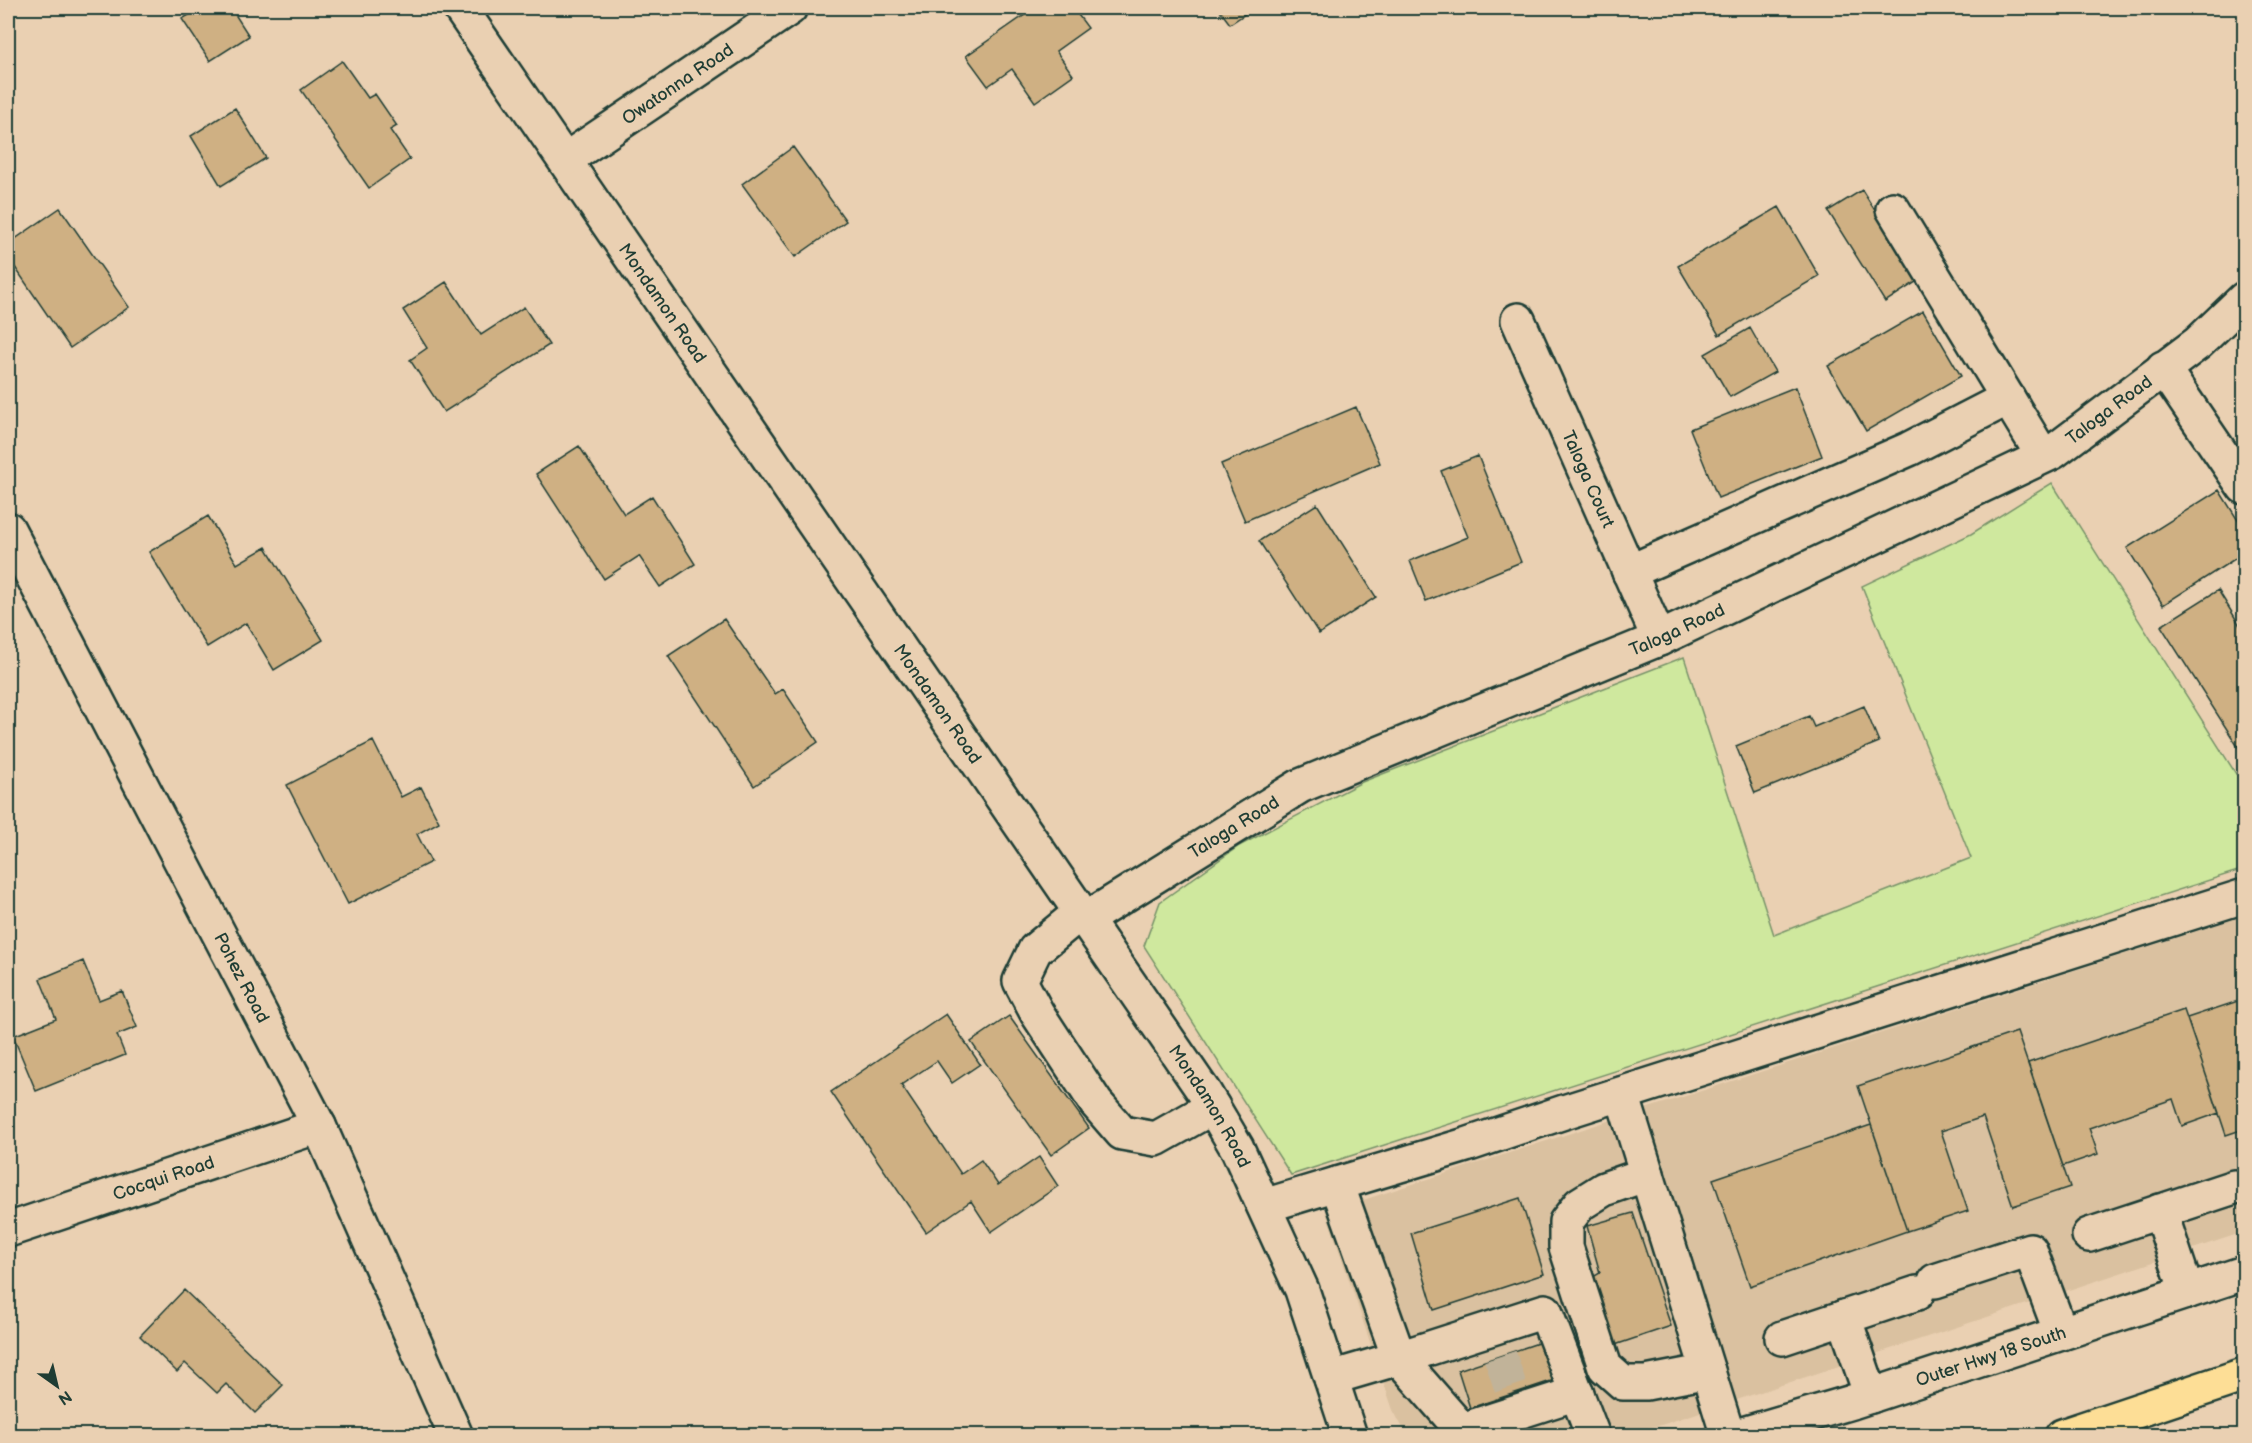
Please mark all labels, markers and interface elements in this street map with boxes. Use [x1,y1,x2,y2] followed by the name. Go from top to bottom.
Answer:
[618,39,738,129] street label: Owatonna Road
[614,240,711,367] street label: Mondamon Road
[2062,371,2156,449] street label: Taloga Road
[1557,428,1619,532] street label: Taloga Court
[1626,599,1728,661] street label: Taloga Road
[889,640,986,768] street label: Mondamon Road
[1185,792,1283,864] street label: Taloga Road
[209,929,273,1027] street label: Pohez Road
[1164,1041,1255,1171] street label: Mondamon Road
[110,1152,217,1205] street label: Cocqui Road
[1913,1322,2069,1391] street label: Outer Hwy 18 South
[27,1356,87,1416] north arrow
[54,1386,75,1408] text: N

